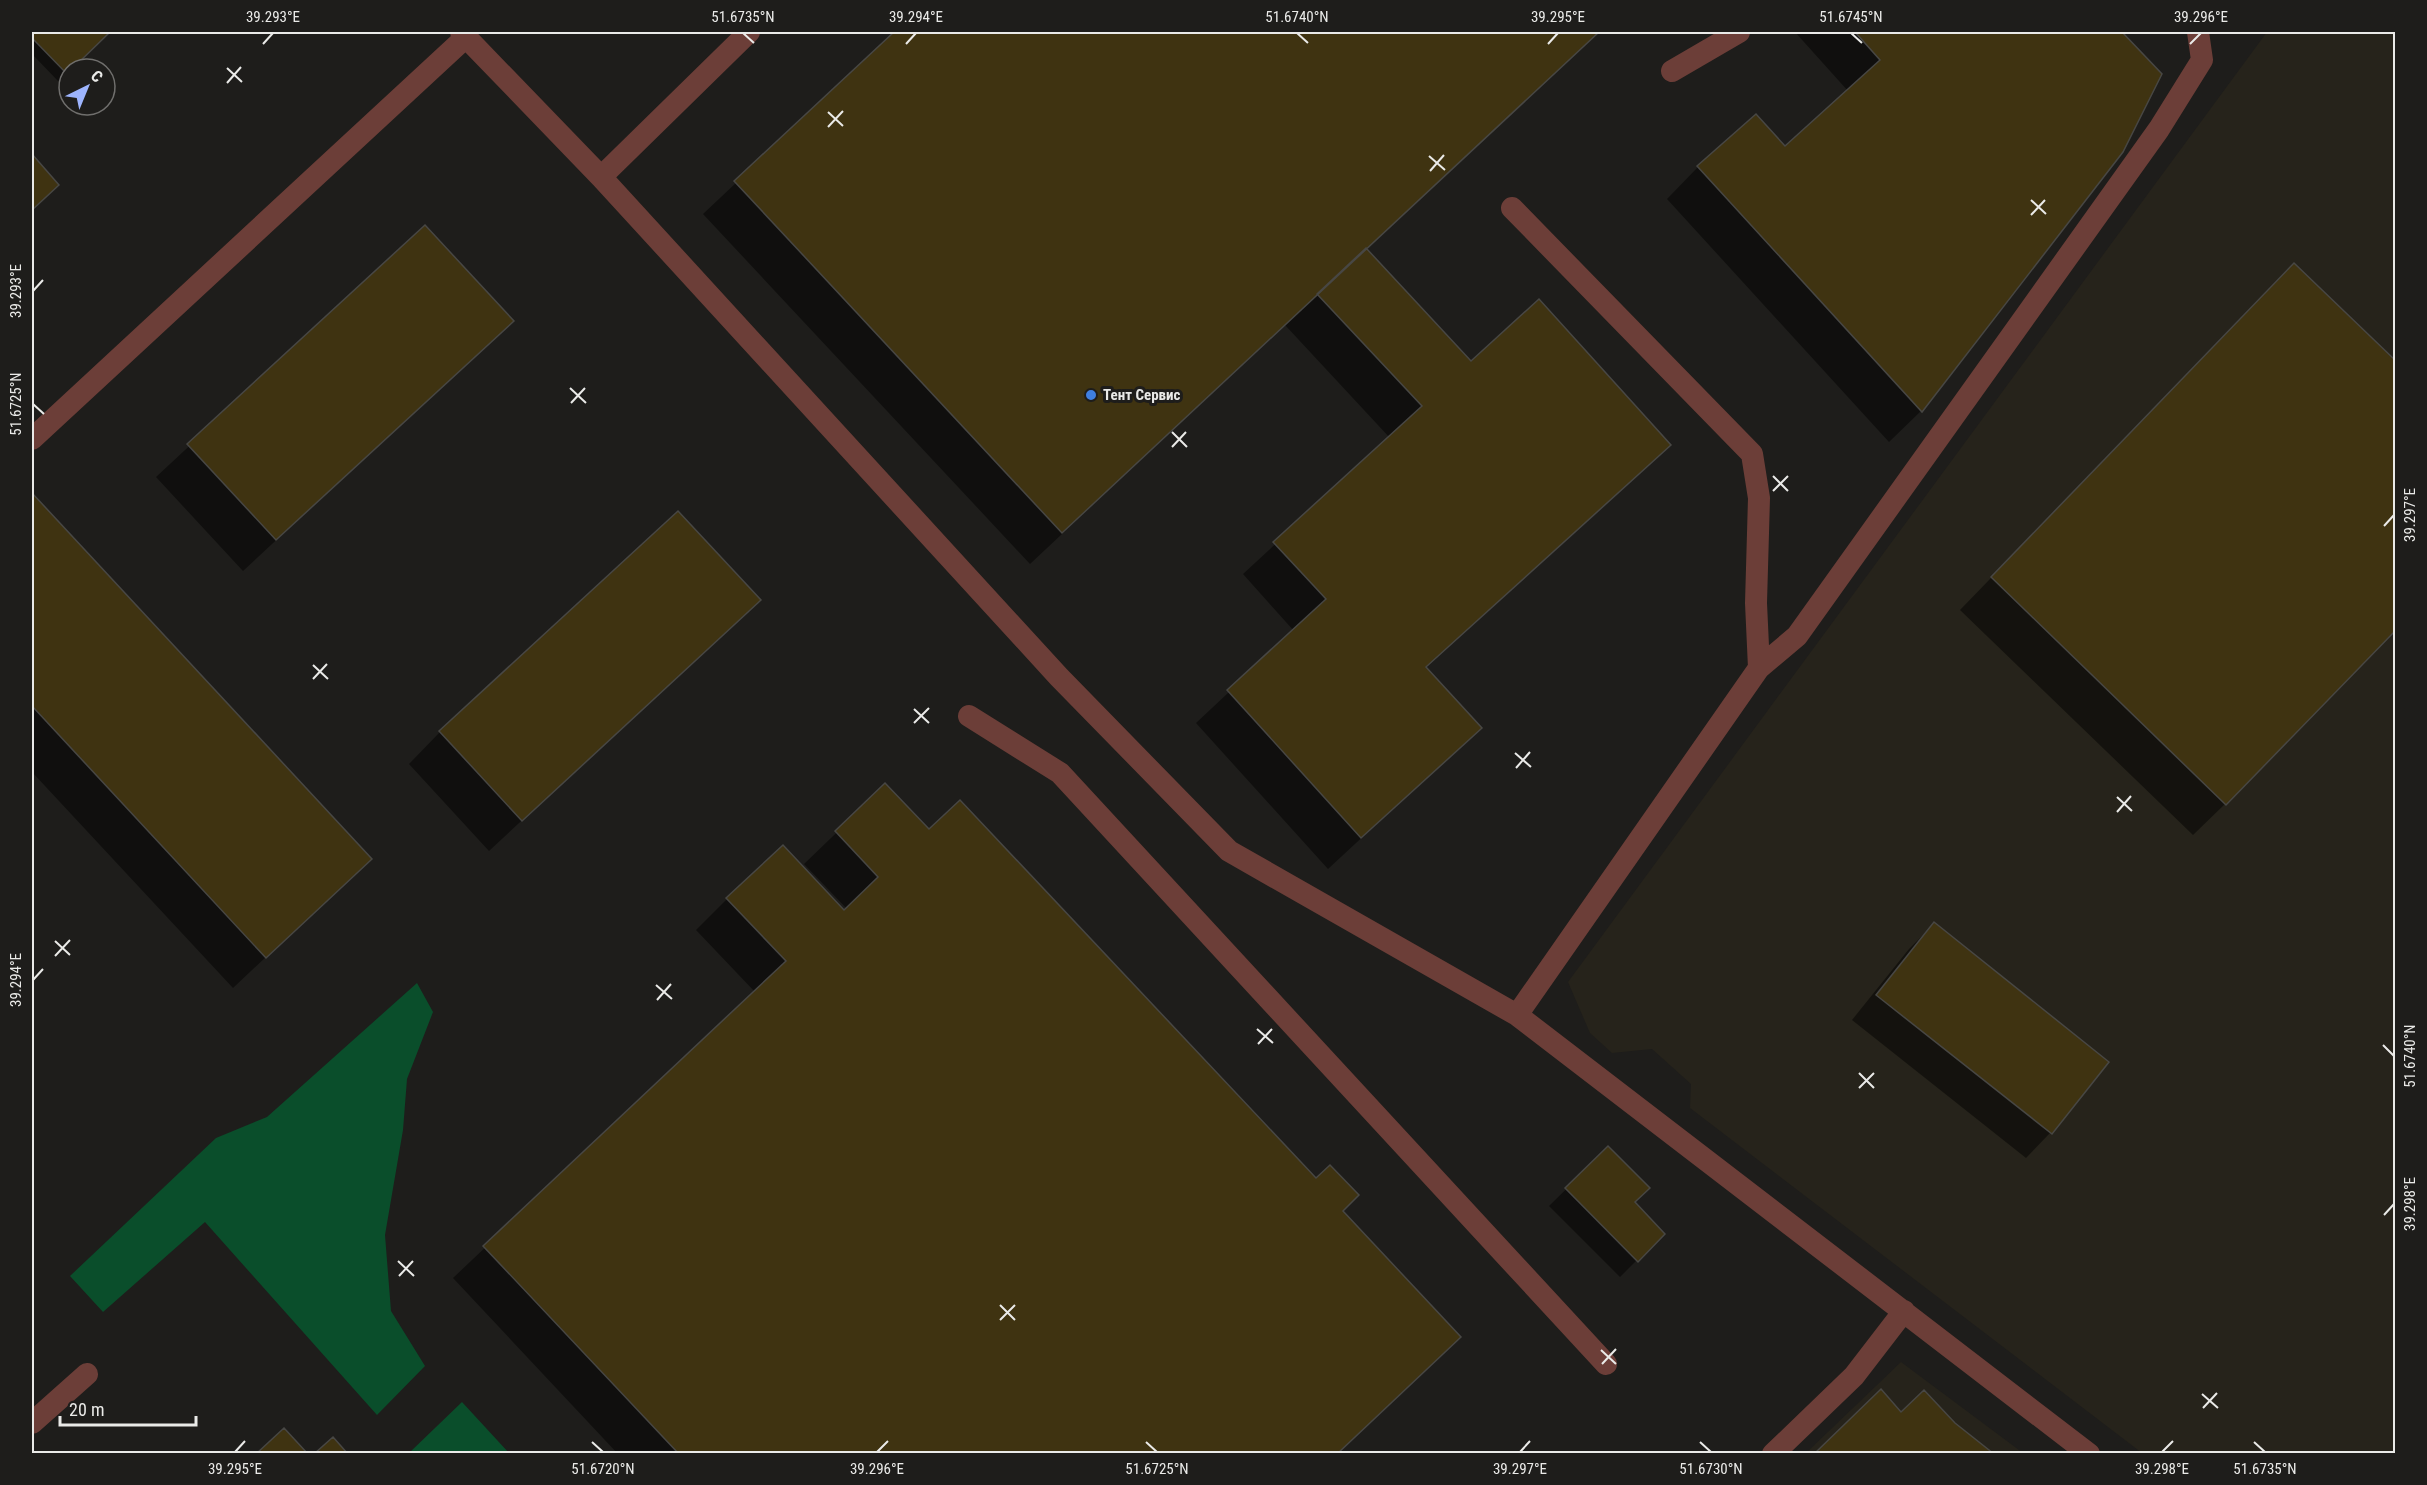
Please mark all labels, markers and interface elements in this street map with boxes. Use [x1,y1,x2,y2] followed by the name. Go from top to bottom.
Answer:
[246,8,300,26] text: 39.293°E
[711,8,775,26] text: 51.6735°N
[889,8,943,26] text: 39.294°E
[1265,8,1329,26] text: 51.6740°N
[1531,8,1585,26] text: 39.295°E
[1819,8,1883,26] text: 51.6745°N
[2174,8,2228,26] text: 39.296°E
[57,57,117,117] north arrow
[87,66,107,86] text: С
[7,264,25,318] text: 39.293°E
[7,372,25,436] text: 51.6725°N
[1103,386,1181,404] place label: Тент Сервис
[1084,388,1098,402] marker: Тент Сервис
[2401,488,2419,542] text: 39.297°E
[7,953,25,1007] text: 39.294°E
[2401,1024,2419,1088] text: 51.6740°N
[2401,1177,2419,1231] text: 39.298°E
[60,1389,196,1427] scale bar
[69,1399,104,1420] text: 20 m
[208,1460,262,1478] text: 39.295°E
[571,1460,635,1478] text: 51.6720°N
[850,1460,904,1478] text: 39.296°E
[1125,1460,1189,1478] text: 51.6725°N
[1493,1460,1547,1478] text: 39.297°E
[1679,1460,1743,1478] text: 51.6730°N
[2135,1460,2189,1478] text: 39.298°E
[2233,1460,2297,1478] text: 51.6735°N

